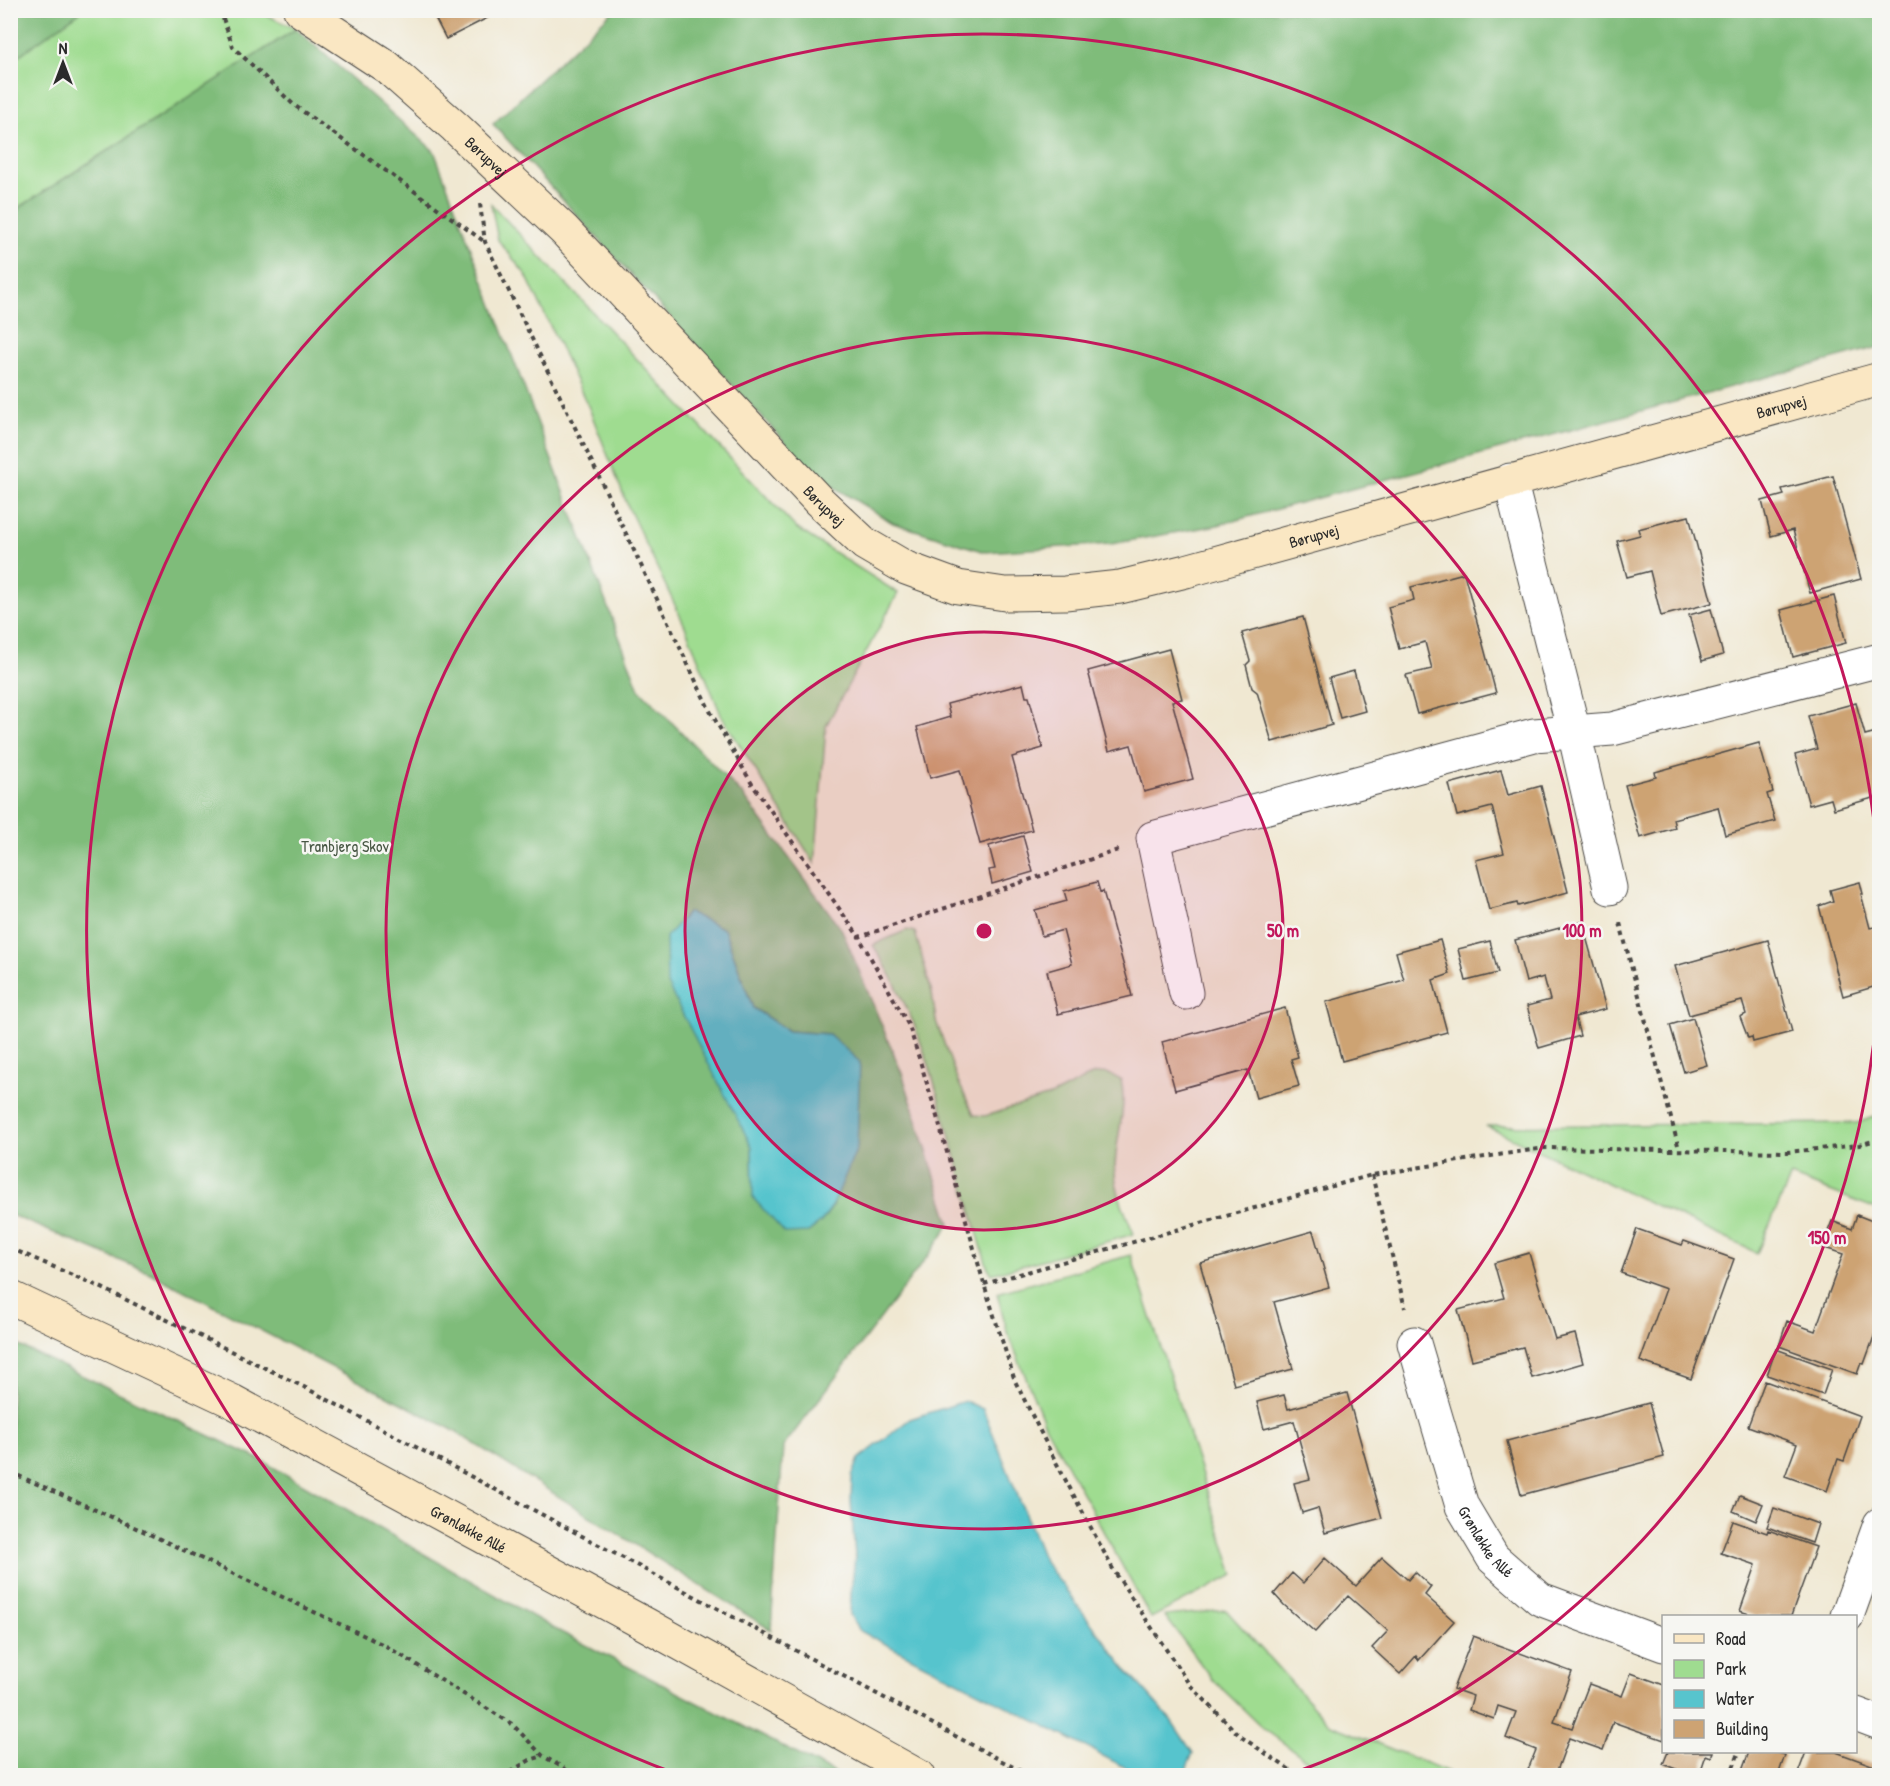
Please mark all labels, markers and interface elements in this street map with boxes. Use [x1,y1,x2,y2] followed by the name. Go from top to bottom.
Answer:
[33,33,93,93] north arrow
[59,37,68,59] text: N
[460,131,513,182] street label: Børupvej
[1754,389,1809,424] street label: Børupvej
[799,480,850,531] street label: Børupvej
[1286,518,1341,553] street label: Børupvej
[301,835,389,857] park label: Tranbjerg Skov
[1267,918,1299,943] text: 50 m
[1562,918,1602,943] text: 100 m
[974,921,994,941] centre of rings
[1808,1225,1846,1250] text: 150 m
[427,1499,511,1558] street label: Grønløkke Allé
[1453,1502,1519,1583] street label: Grønløkke Allé
[1662,1615,1857,1753] legend
[1716,1626,1746,1651] text: Road
[1716,1656,1747,1681] text: Park
[1716,1686,1754,1711] text: Water
[1716,1716,1768,1741] text: Building

